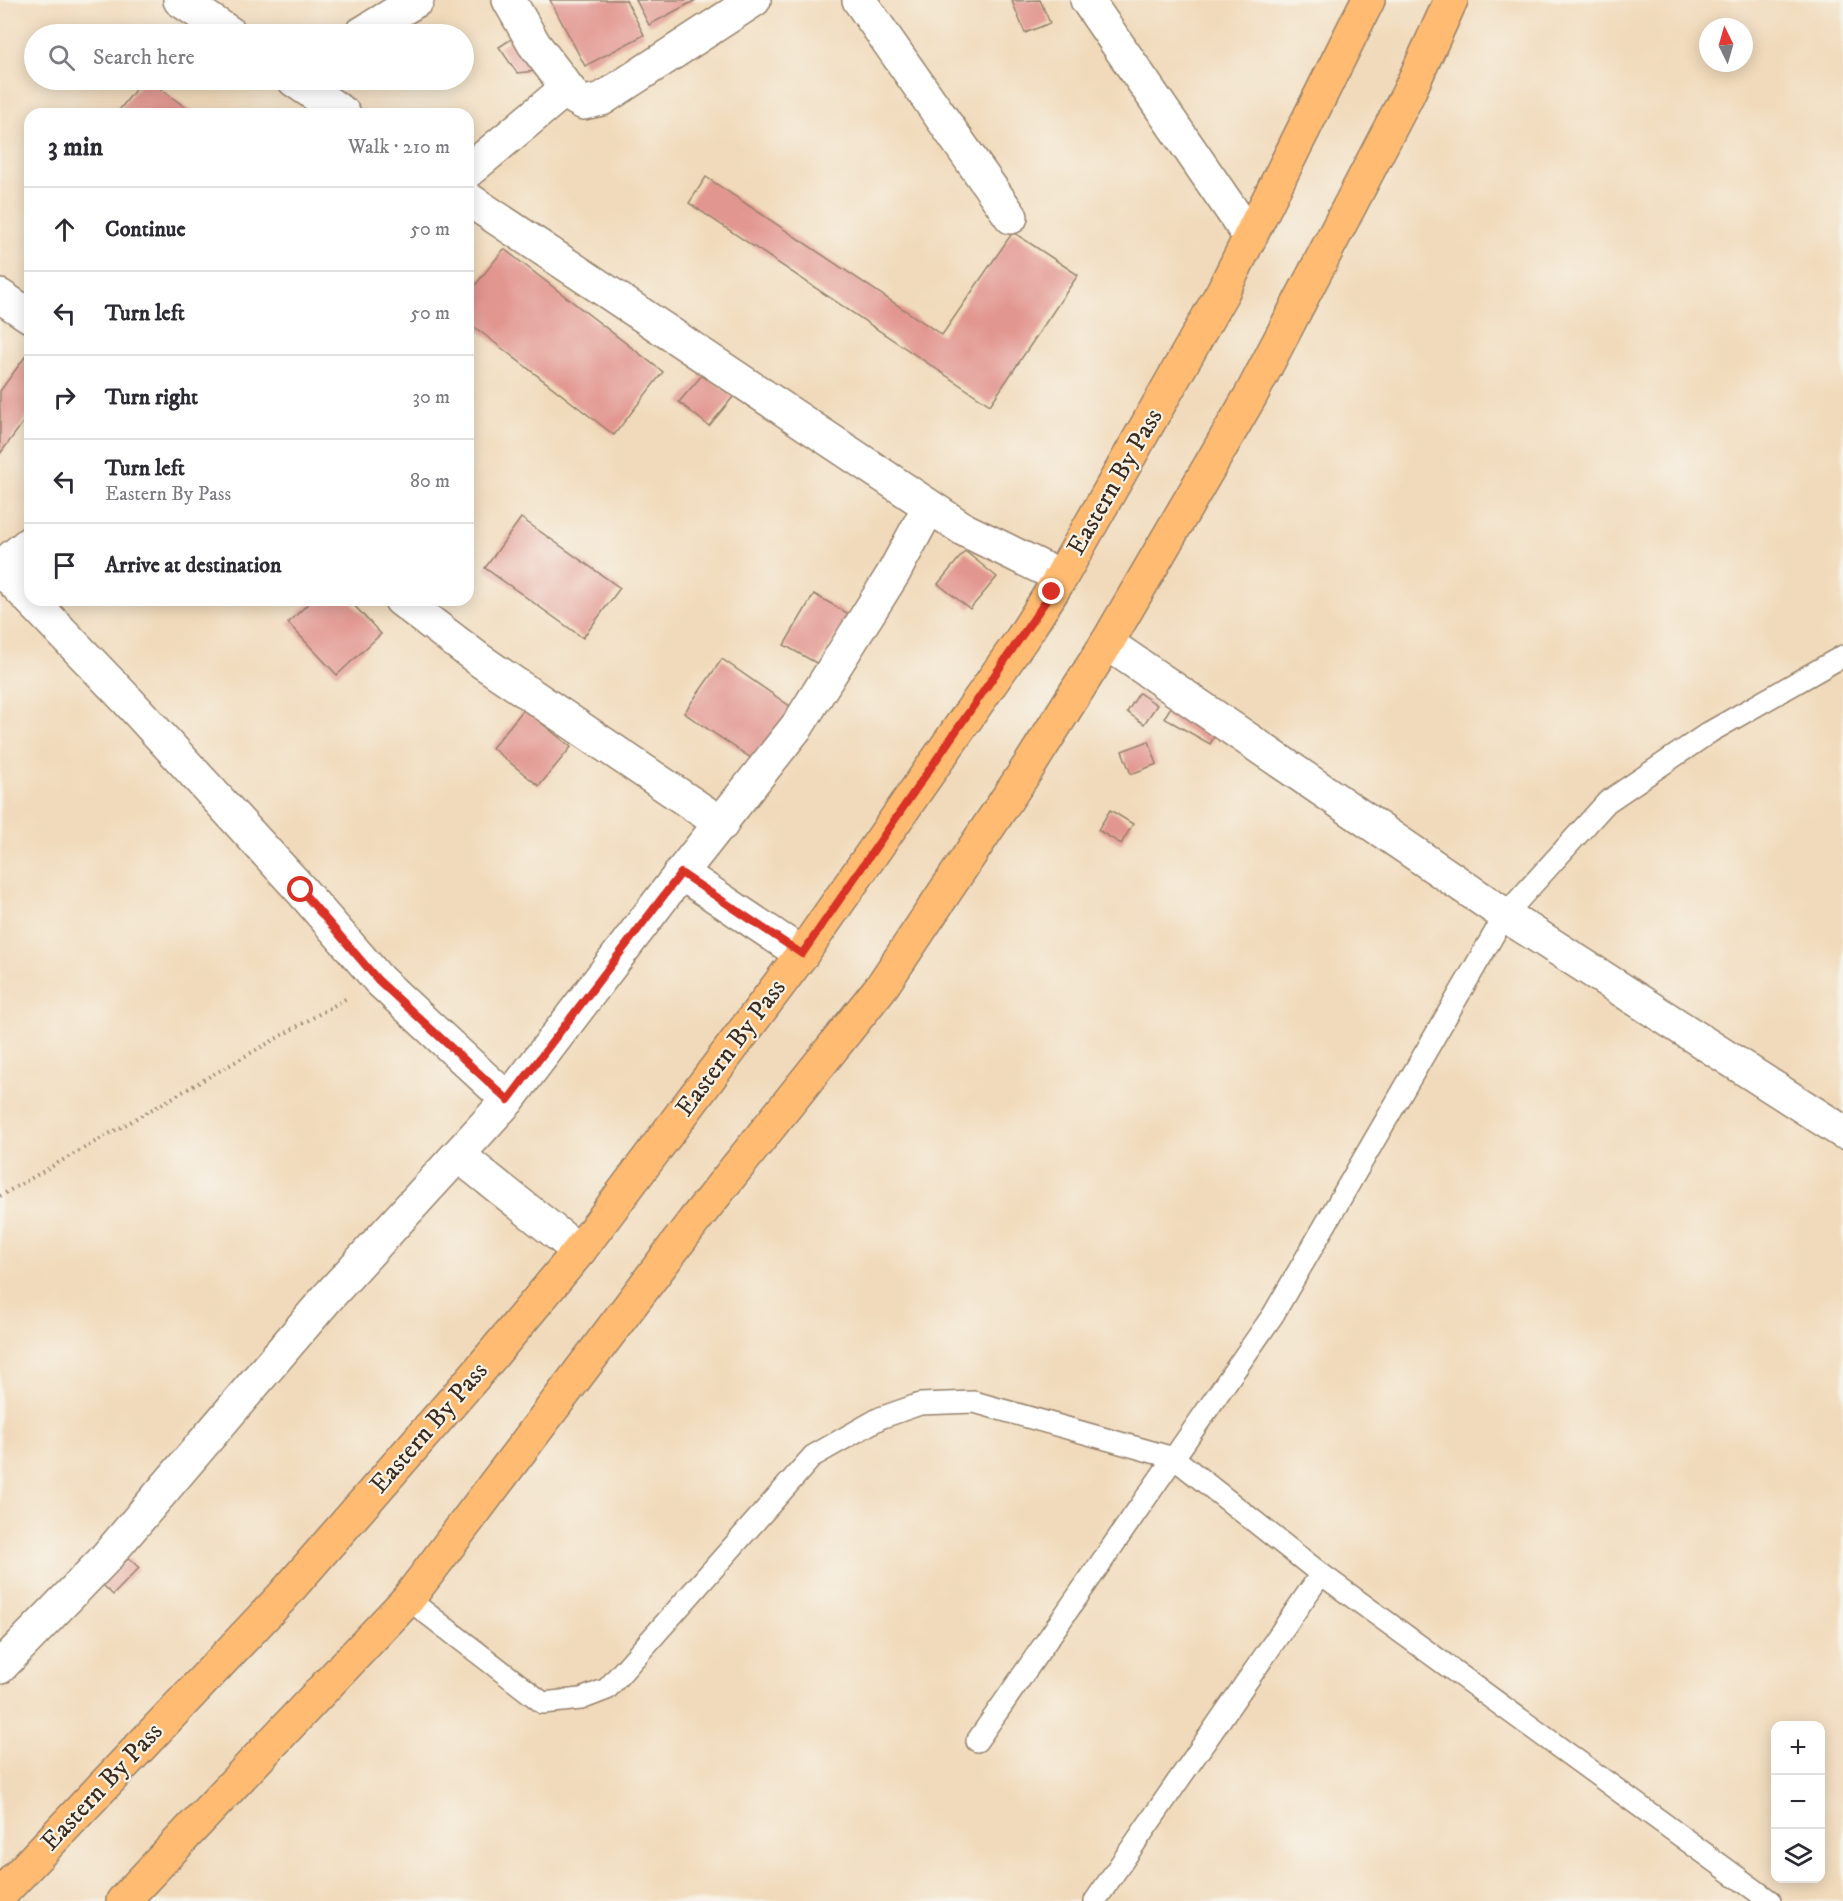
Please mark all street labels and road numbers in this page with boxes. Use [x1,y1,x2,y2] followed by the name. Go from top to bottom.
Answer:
[1060,403,1170,561] street label: Eastern By Pass
[668,973,794,1123] street label: Eastern By Pass
[363,1355,495,1501] street label: Eastern By Pass
[34,1716,170,1858] street label: Eastern By Pass

